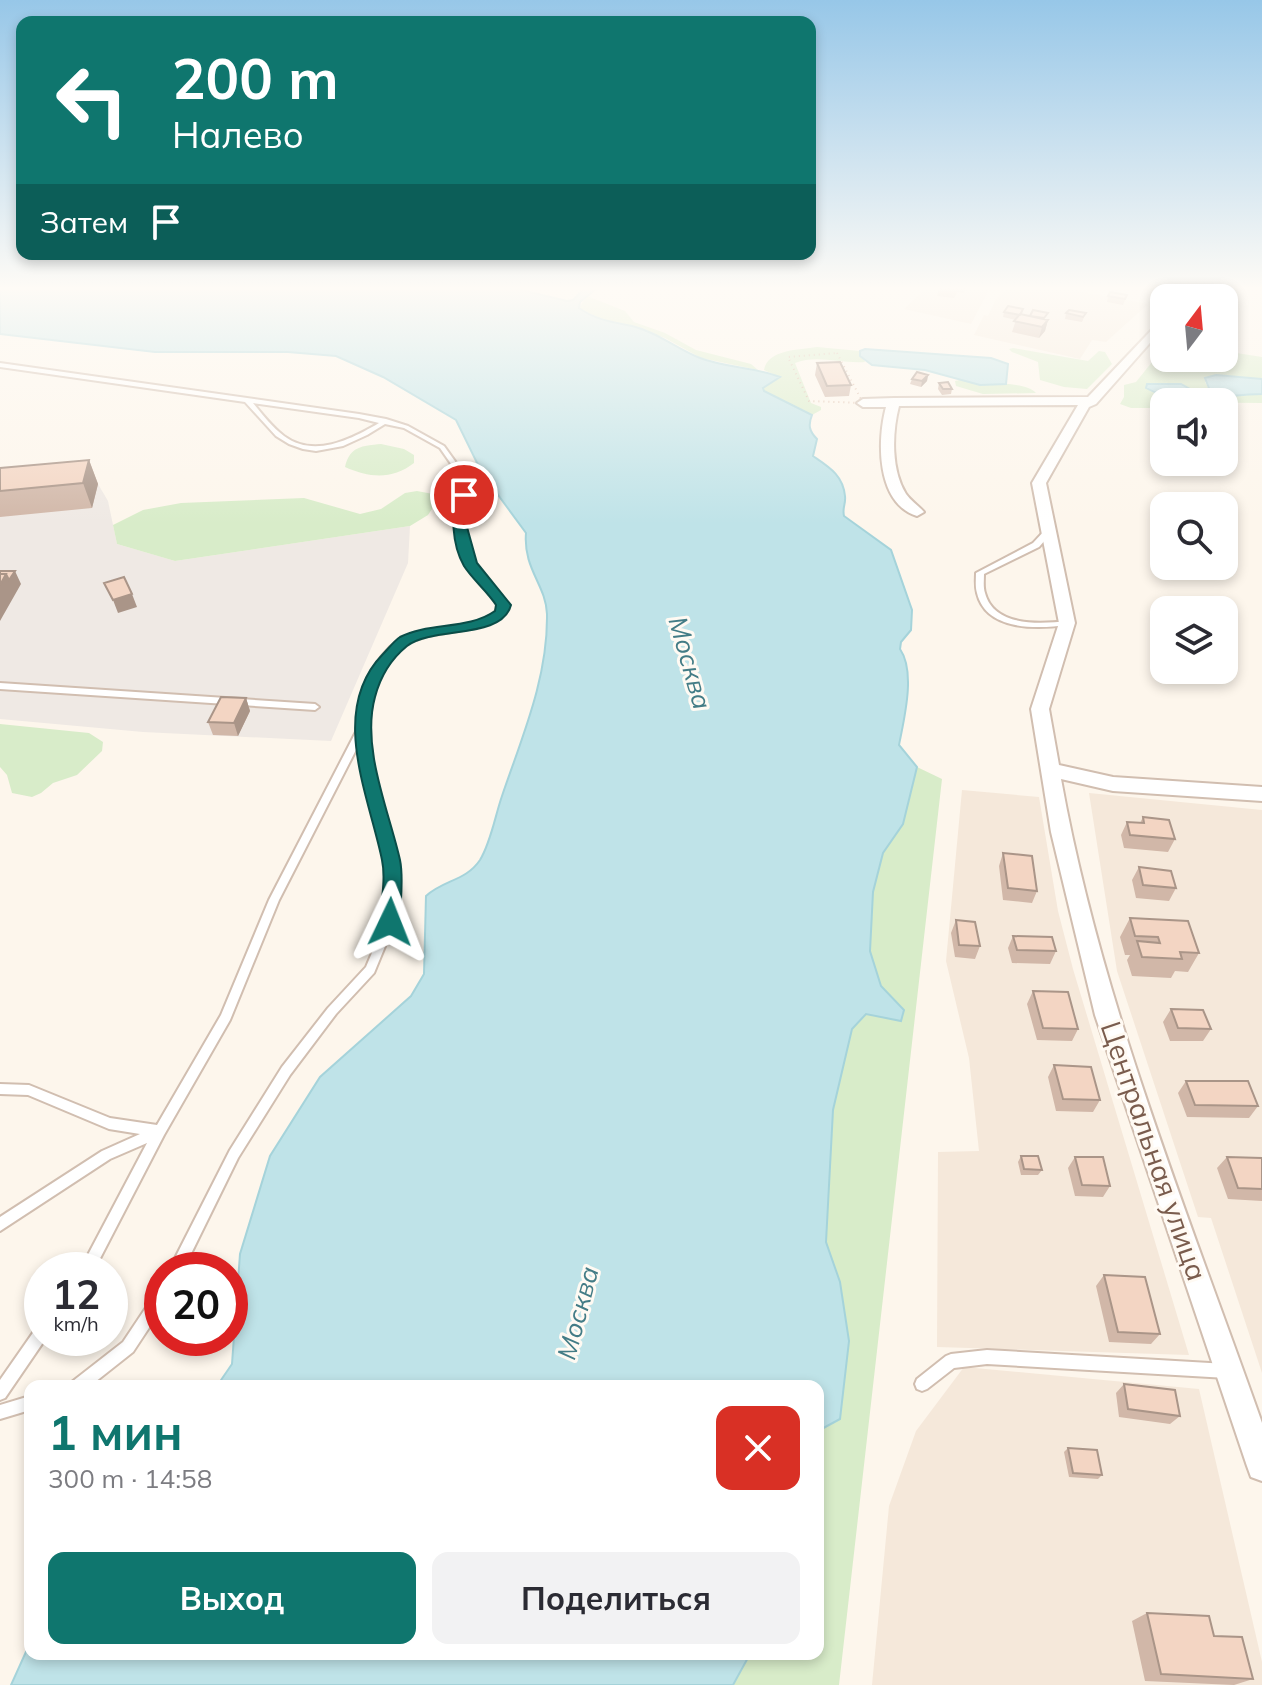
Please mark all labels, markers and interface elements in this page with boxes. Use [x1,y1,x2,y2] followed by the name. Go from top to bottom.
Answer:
[172,43,339,113] text: 200 m
[40,48,144,152] icon: left
[172,112,304,157] text: Налево
[144,200,188,244] icon: arrive
[40,203,128,241] text: Затем
[1150,284,1238,372] north arrow
[1150,284,1238,684] map controls
[1150,388,1238,476] button: sound
[430,461,498,529] pin
[442,473,486,517] icon: arrive
[1150,492,1238,580] button: search
[1150,596,1238,684] button: layers
[662,613,719,713] water label: Москва
[348,880,432,964] position arrow
[1094,1017,1215,1285] street label: Центральная улица
[144,1252,248,1356] speed limit sign: 20
[549,1263,606,1363] water label: Москва
[52,1269,100,1319] text: 12
[53,1311,99,1336] text: km/h
[48,1402,183,1462] text: 1 мин
[716,1406,800,1490] button: close
[48,1462,212,1495] text: 300 m · 14:58
[48,1552,416,1644] button: Выход
[432,1552,800,1644] button: Поделиться

